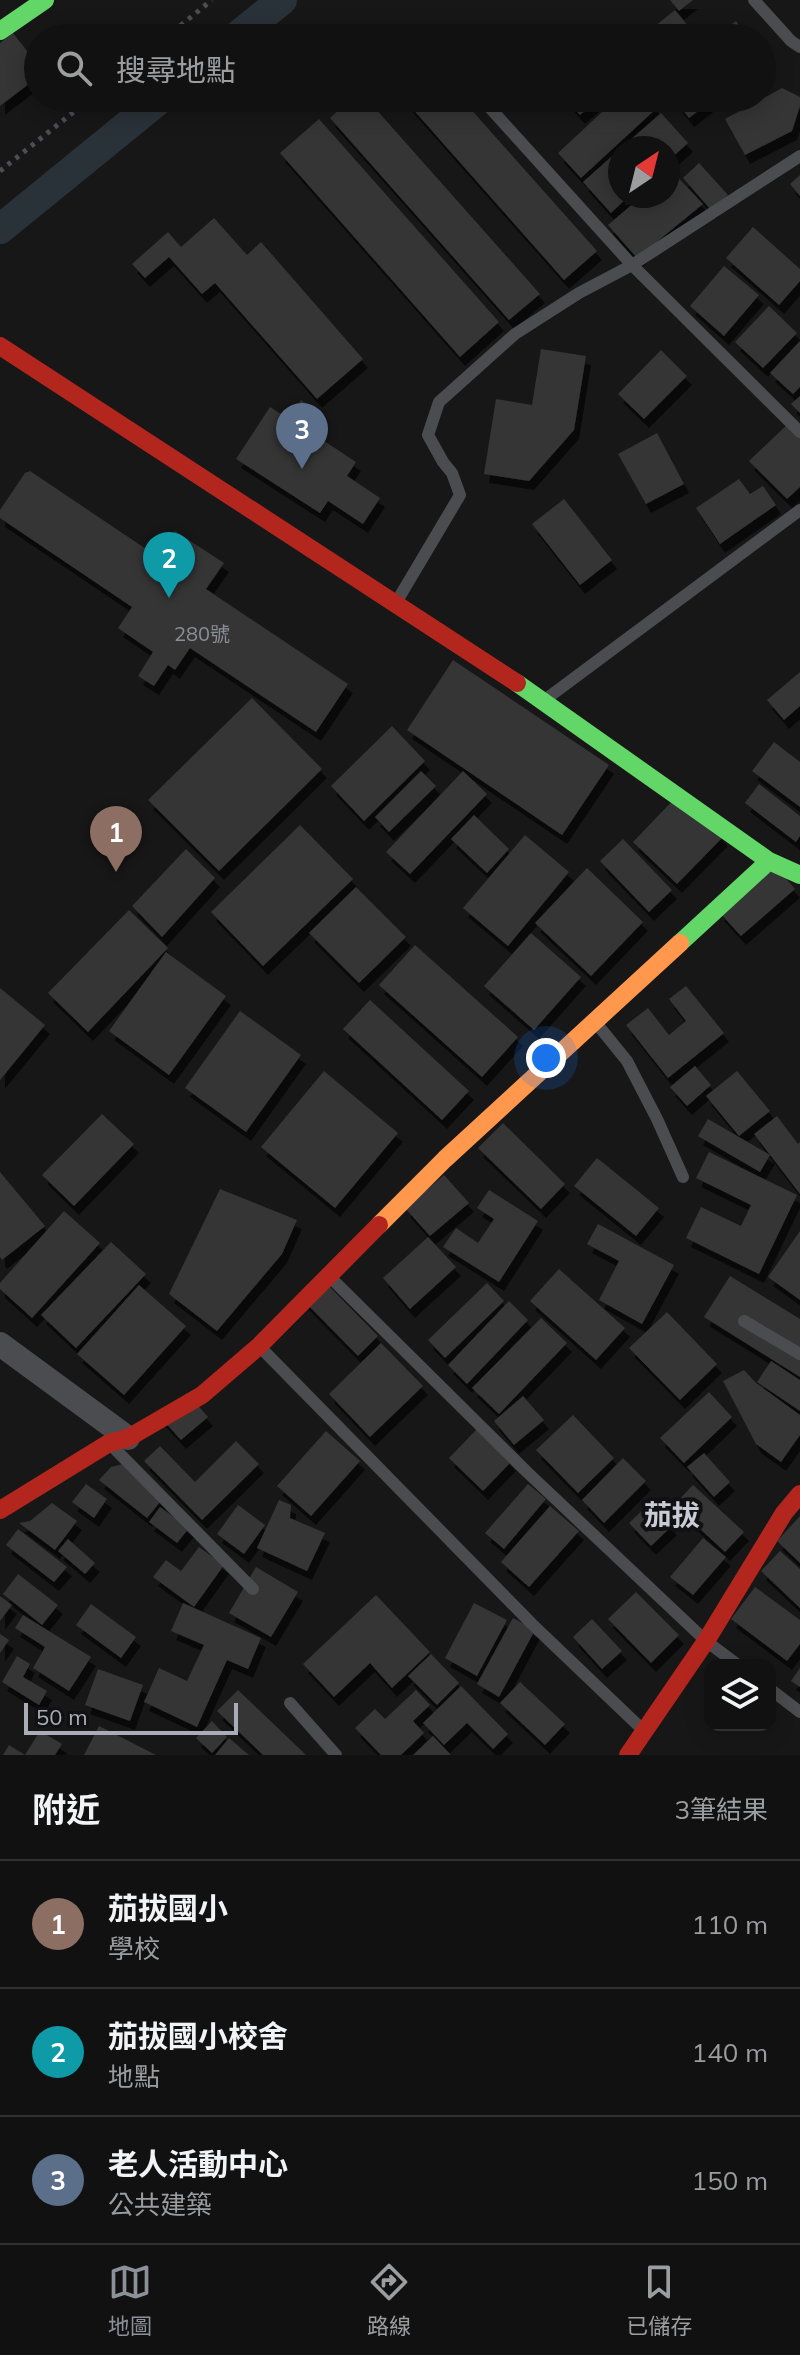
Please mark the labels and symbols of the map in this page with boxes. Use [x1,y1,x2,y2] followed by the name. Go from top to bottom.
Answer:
[608,136,680,208] north arrow
[276,403,328,469] pin: 3
[143,532,195,598] pin: 2
[174,621,230,646] house number: 280號
[90,806,142,872] pin: 1
[526,1038,566,1078] your location
[644,1497,700,1532] district label: 茄拔
[24,1699,238,1735] scale bar

